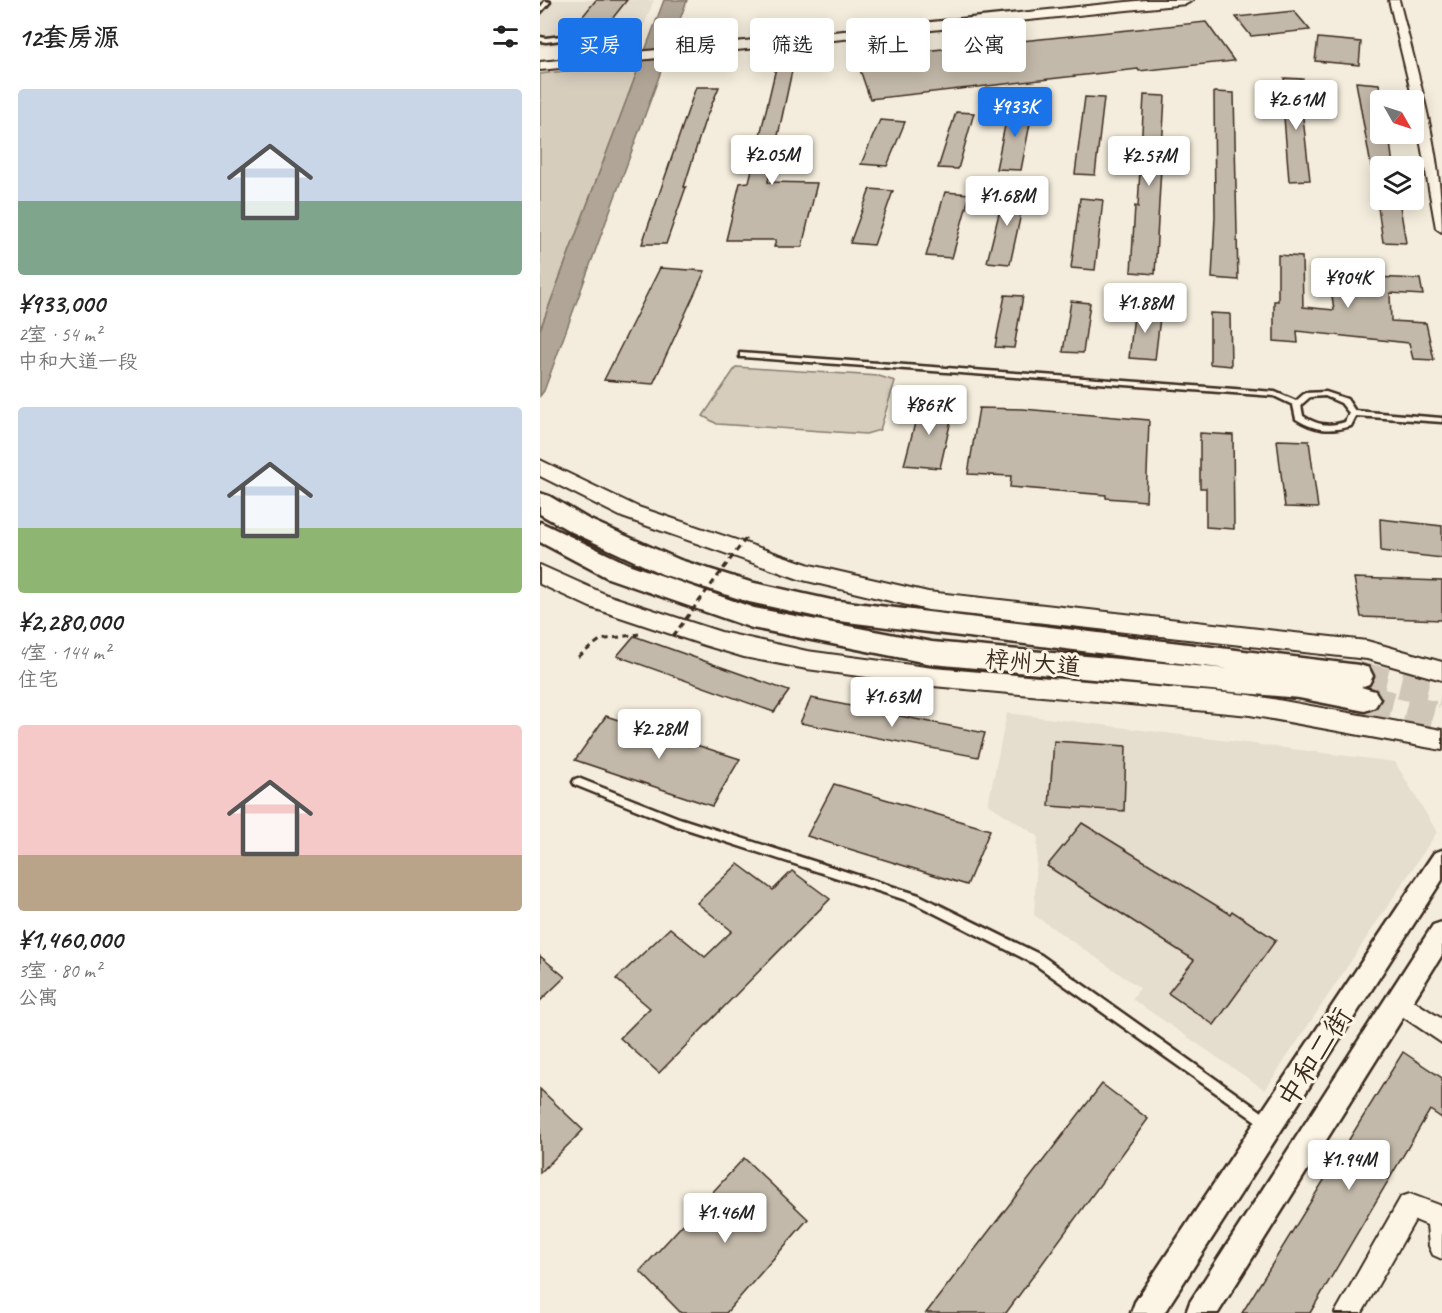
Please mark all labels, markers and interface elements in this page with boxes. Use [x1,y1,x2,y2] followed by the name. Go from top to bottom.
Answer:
[558,18,642,72] chip: 买房
[654,18,738,72] chip: 租房
[750,18,834,72] chip: 筛选
[846,18,930,72] chip: 新上
[942,18,1026,72] chip: 公寓
[489,20,522,53] icon: filters
[18,21,119,54] text: 12套房源
[1247,80,1345,131] pin: ¥2.61M
[973,87,1057,138] pin: ¥933K
[1269,87,1323,112] text: ¥2.61M
[1370,90,1424,144] north arrow
[1370,90,1424,210] map controls
[992,94,1038,119] text: ¥933K
[216,128,324,236] icon: home
[723,135,821,186] pin: ¥2.05M
[1100,136,1198,187] pin: ¥2.57M
[745,142,799,167] text: ¥2.05M
[1122,143,1176,168] text: ¥2.57M
[1370,156,1424,210] button: layers
[958,176,1056,227] pin: ¥1.68M
[980,183,1034,208] text: ¥1.68M
[1306,258,1390,309] pin: ¥904K
[1325,265,1371,290] text: ¥904K
[1096,283,1194,334] pin: ¥1.88M
[18,287,105,320] text: ¥933,000
[1118,290,1172,315] text: ¥1.88M
[18,322,101,347] text: 2室 · 54 m²
[18,349,138,374] text: 中和大道一段
[887,385,971,436] pin: ¥867K
[906,392,952,417] text: ¥867K
[216,446,324,554] icon: home
[18,605,122,638] text: ¥2,280,000
[18,640,110,665] text: 4室 · 144 m²
[984,644,1082,682] street label: 梓州大道
[18,667,58,692] text: 住宅
[843,677,941,728] pin: ¥1.63M
[865,684,919,709] text: ¥1.63M
[610,709,708,760] pin: ¥2.28M
[632,716,686,741] text: ¥2.28M
[216,764,324,872] icon: home
[18,923,122,956] text: ¥1,460,000
[18,958,101,983] text: 3室 · 80 m²
[18,985,58,1010] text: 公寓
[1269,1001,1360,1114] street label: 中和二街
[1300,1140,1398,1191] pin: ¥1.94M
[1322,1147,1376,1172] text: ¥1.94M
[676,1193,774,1244] pin: ¥1.46M
[698,1200,752,1225] text: ¥1.46M

